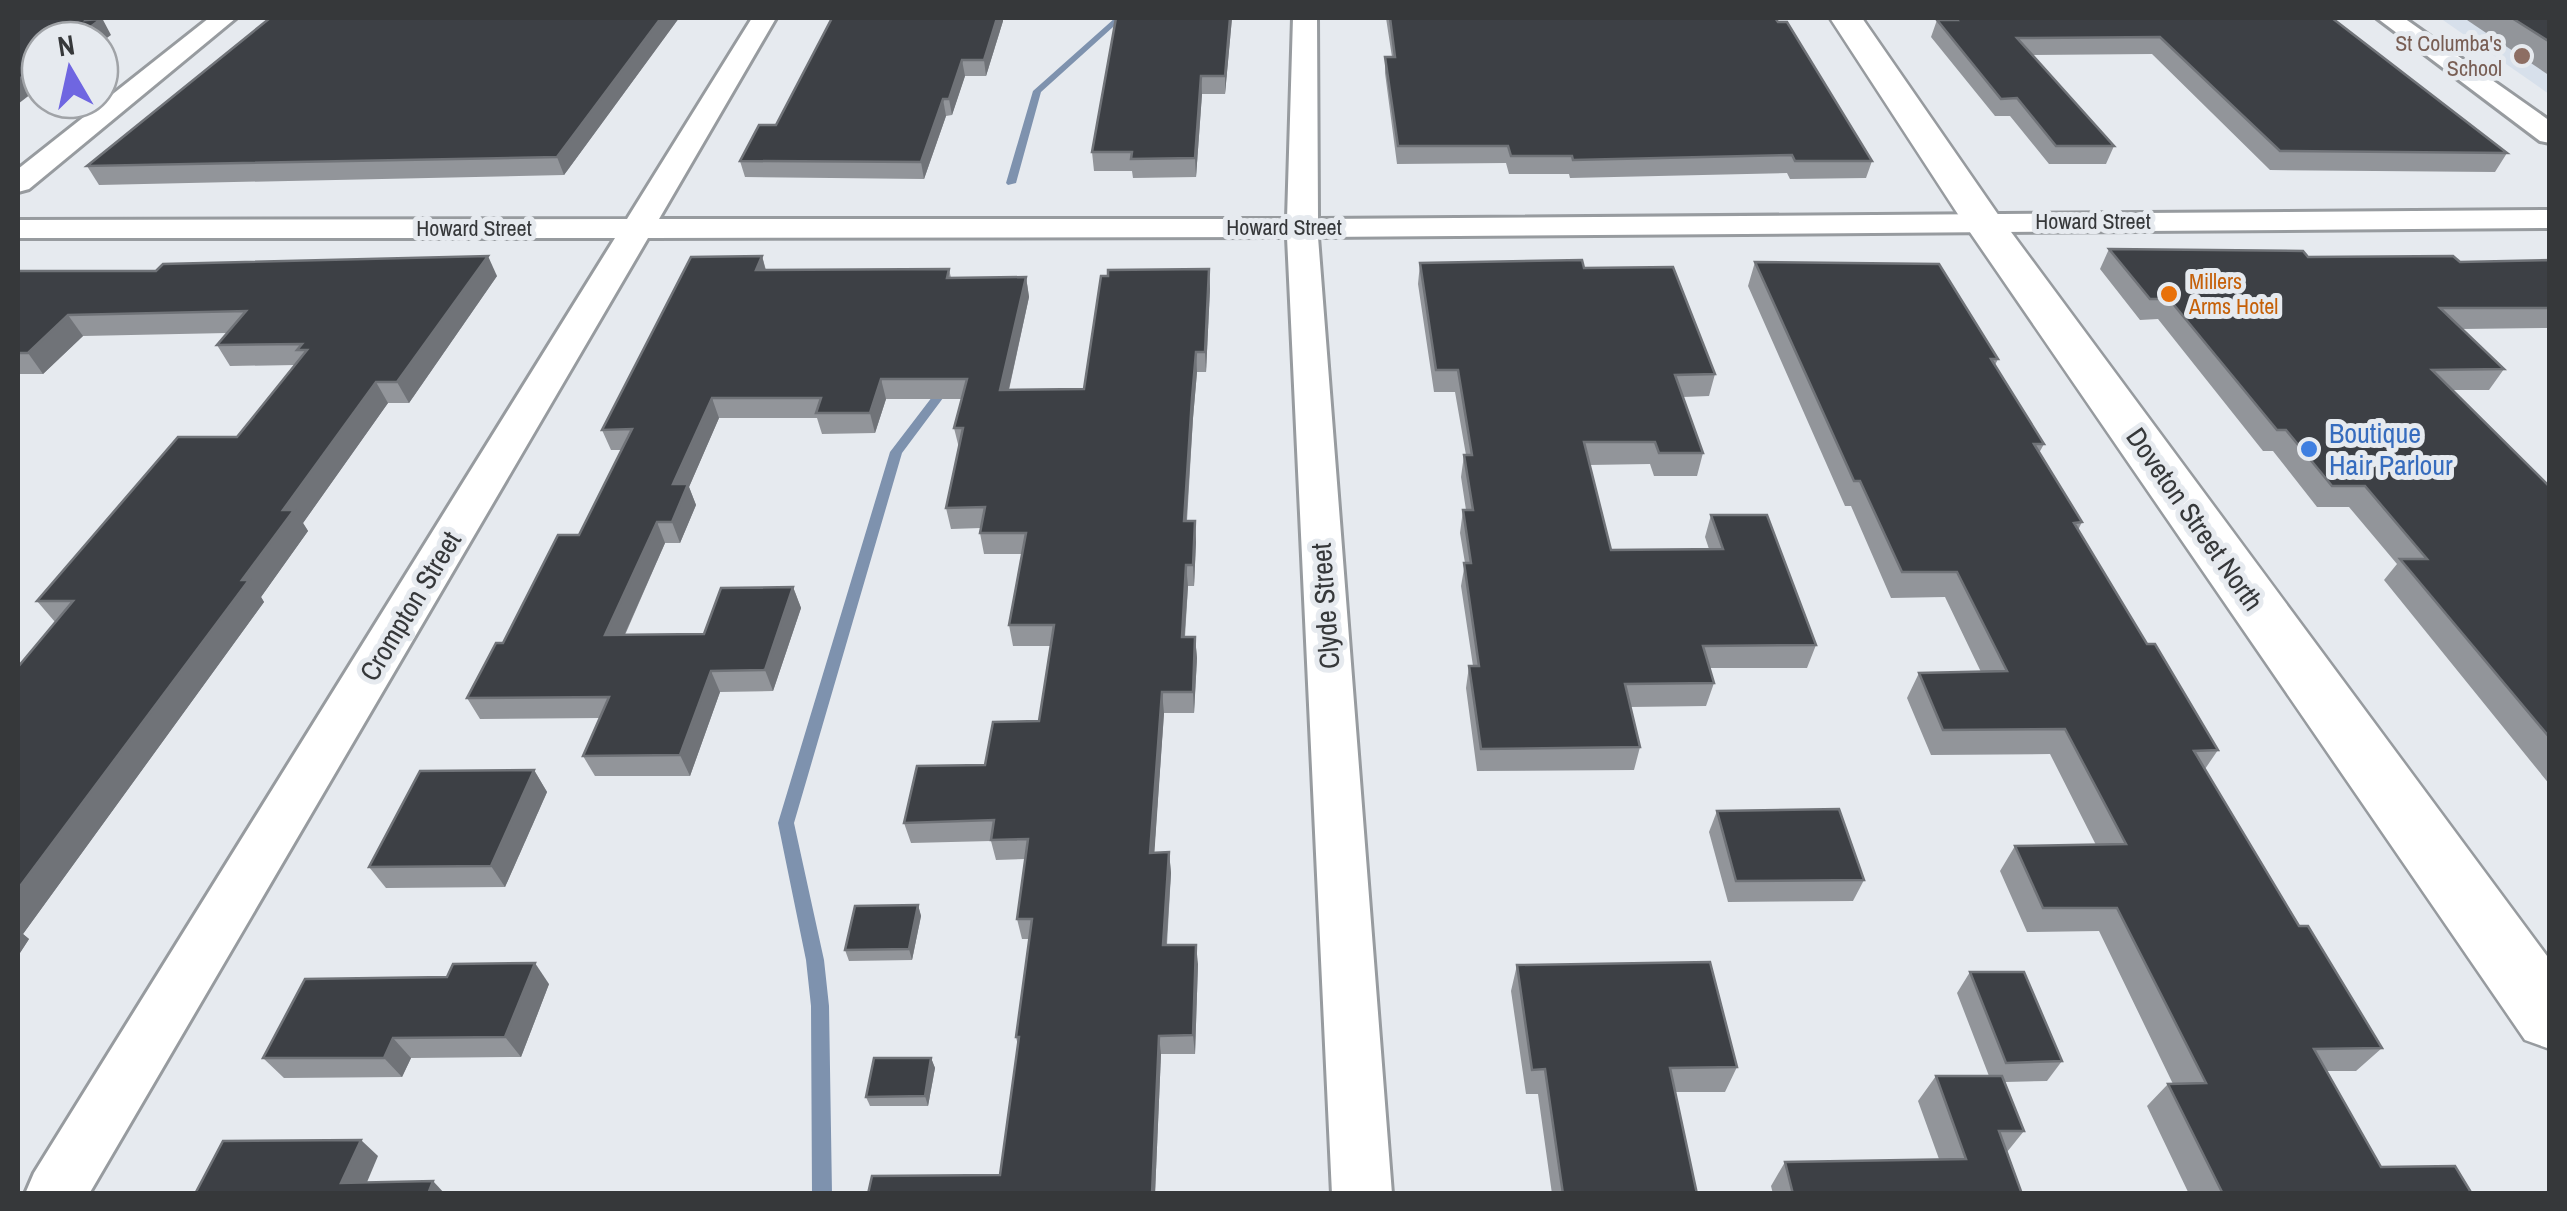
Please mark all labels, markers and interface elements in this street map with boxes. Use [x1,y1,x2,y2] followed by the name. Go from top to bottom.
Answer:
[20,20,120,120] north arrow
[55,25,77,65] text: N
[2395,28,2502,83] place label: St Columba's School
[2511,45,2533,67] marker: St Columba's School
[2035,206,2151,236] street label: Howard Street
[1226,212,1342,242] street label: Howard Street
[416,213,532,243] street label: Howard Street
[2188,266,2278,321] place label: Millers Arms Hotel
[2158,283,2180,305] marker: Millers Arms Hotel
[2329,414,2453,484] place label: Boutique Hair Parlour
[2118,420,2272,618] street label: Doveton Street North
[2298,438,2320,460] marker: Boutique Hair Parlour
[350,524,470,688] street label: Crompton Street
[1302,542,1348,670] street label: Clyde Street

